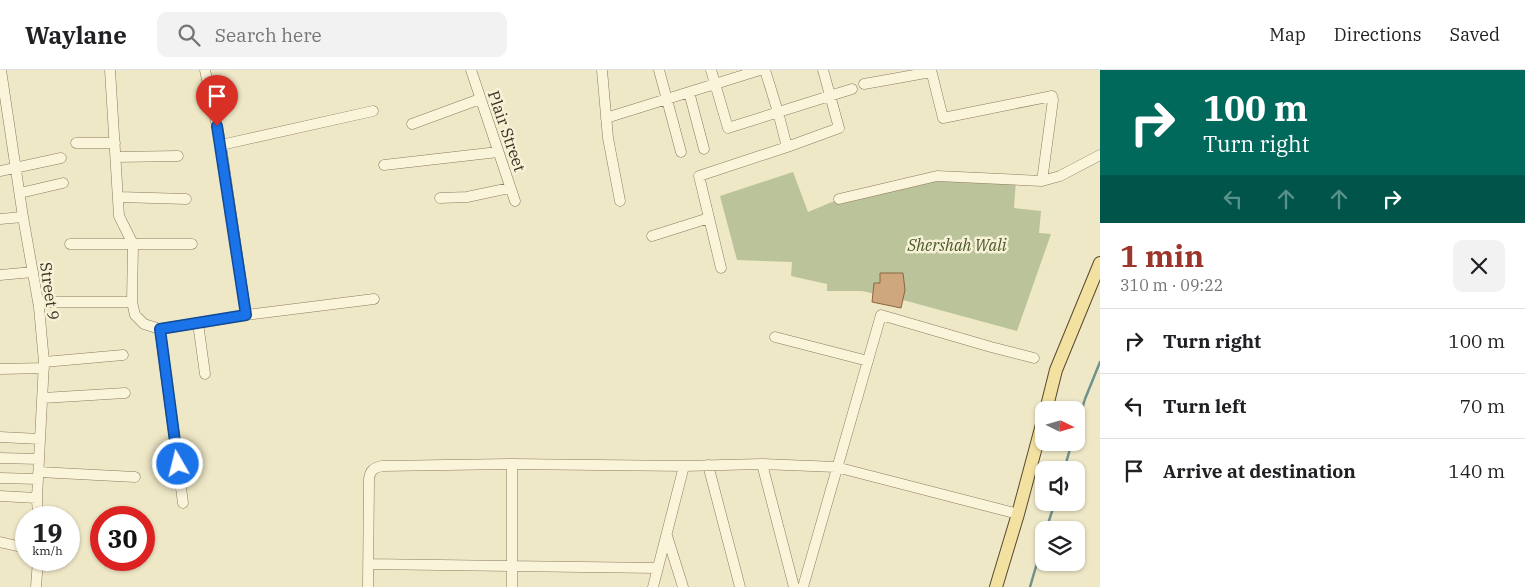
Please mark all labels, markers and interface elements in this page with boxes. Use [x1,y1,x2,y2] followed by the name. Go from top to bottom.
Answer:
[157,12,507,57] search box
[25,19,127,51] text: Waylane
[175,21,203,49] icon: search
[215,23,322,47] text: Search here
[1269,23,1306,46] text: Map
[1334,23,1422,46] text: Directions
[1450,23,1500,46] text: Saved
[196,75,238,126] pin
[203,82,231,110] icon: arrive
[1203,85,1308,131] text: 100 m
[484,88,530,174] street label: Plair Street
[1120,90,1185,155] icon: right
[1203,129,1310,158] text: Turn right
[1219,185,1247,213] icon: left
[1272,185,1300,213] icon: ahead
[1325,185,1353,213] icon: ahead
[1378,185,1406,213] icon: right
[906,235,1007,255] park label: Shershah Wali
[1120,236,1204,275] text: 1 min
[1453,240,1505,292] button: close
[36,261,64,321] street label: Street 9
[1120,275,1223,295] text: 310 m · 09:22
[1120,327,1148,355] icon: right
[1163,329,1261,353] text: Turn right
[1448,329,1505,353] text: 100 m
[1120,392,1148,420] icon: left
[1163,394,1246,418] text: Turn left
[1460,394,1505,418] text: 70 m
[1035,401,1085,451] north arrow
[1035,401,1085,571] map controls
[151,437,203,489] position arrow
[1120,457,1148,485] icon: arrive
[1163,459,1356,483] text: Arrive at destination
[1448,459,1505,483] text: 140 m
[1035,461,1085,511] button: sound
[90,506,155,571] speed limit sign: 30
[32,516,63,549] text: 19
[1035,521,1085,571] button: layers
[32,543,63,558] text: km/h

